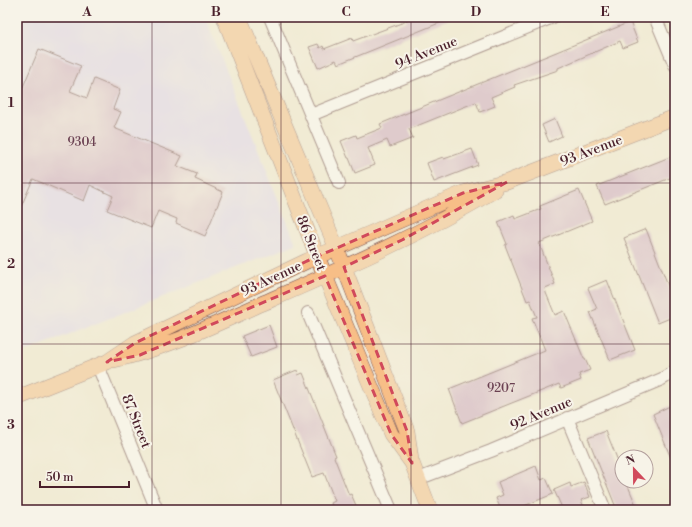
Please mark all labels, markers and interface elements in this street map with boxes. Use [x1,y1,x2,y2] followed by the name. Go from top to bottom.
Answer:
[81,4,92,20] text: A
[211,4,221,20] text: B
[341,4,351,20] text: C
[471,4,481,20] text: D
[600,4,610,20] text: E
[393,32,460,74] street label: 94 Avenue
[8,95,15,111] text: 1
[558,131,625,171] street label: 93 Avenue
[68,135,97,150] house number: 9304
[292,213,330,274] street label: 86 Street
[7,256,15,272] text: 2
[238,257,305,301] street label: 93 Avenue
[487,381,515,396] house number: 9207
[117,392,155,451] street label: 87 Street
[508,393,575,435] street label: 92 Avenue
[7,417,15,433] text: 3
[614,449,654,489] north arrow
[624,452,638,469] text: N
[40,463,129,489] scale bar
[46,470,74,485] text: 50 m

